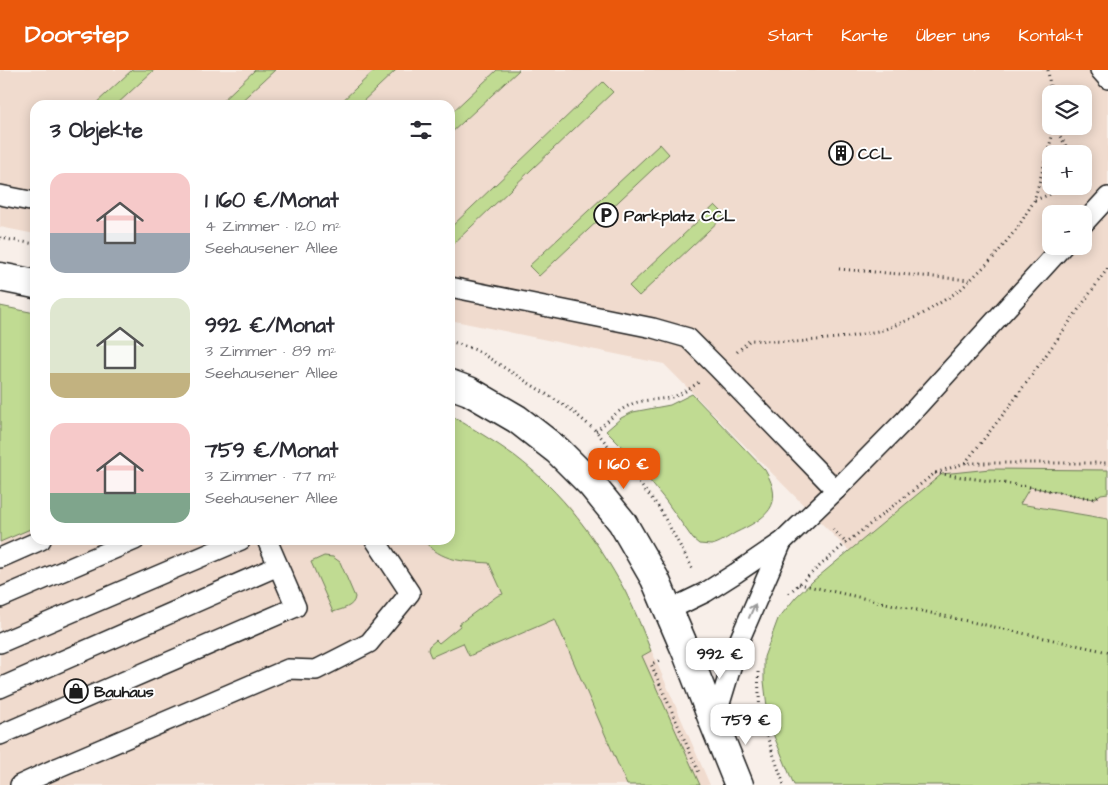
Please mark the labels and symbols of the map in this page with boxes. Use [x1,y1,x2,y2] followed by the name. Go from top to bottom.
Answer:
[828,140,854,166] building icon: CCL
[858,143,893,165] place label: CCL
[593,202,619,228] parking icon: Parkplatz CCL
[624,205,736,227] place label: Parkplatz CCL
[578,448,670,490] pin: 1 160 €
[748,604,758,619] one-way arrow
[685,638,755,680] pin: 992 €
[63,678,89,704] shop icon: Bauhaus
[94,681,154,703] place label: Bauhaus
[711,704,781,746] pin: 759 €

